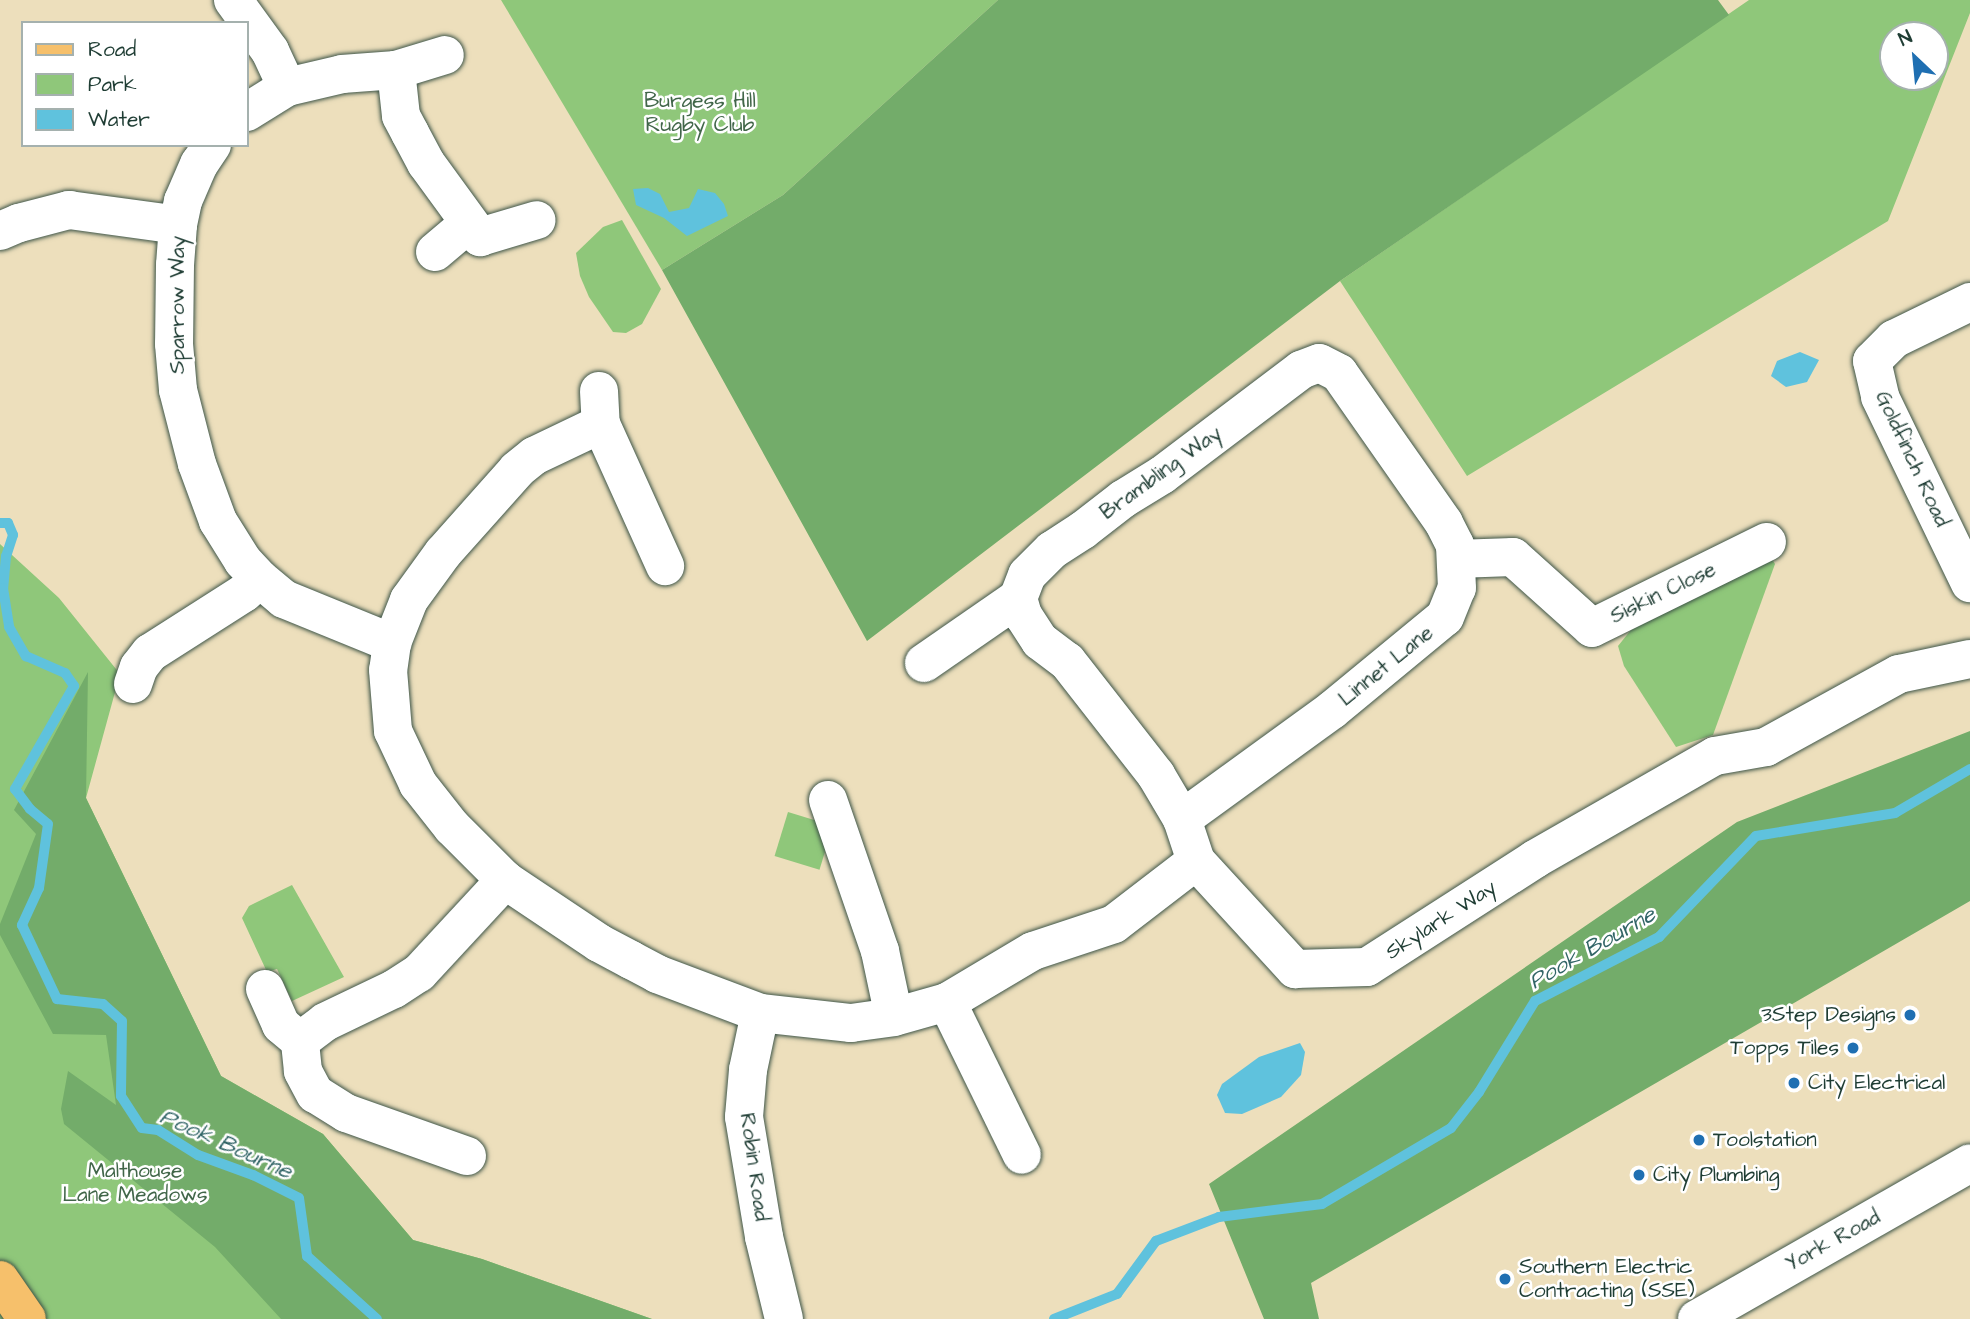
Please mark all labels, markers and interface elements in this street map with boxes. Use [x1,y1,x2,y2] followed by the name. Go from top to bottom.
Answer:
[21,21,248,147] legend
[1879,21,1949,91] north arrow
[1894,24,1917,53] text: N
[88,35,136,64] text: Road
[88,70,137,99] text: Park
[644,88,756,138] park label: Burgess Hill Rugby Club
[88,105,150,134] text: Water
[165,236,191,374] street label: Sparrow Way
[1870,387,1954,531] street label: Goldfinch Road
[1096,421,1226,525] street label: Brambling Way
[1606,557,1720,629] street label: Siskin Close
[1334,620,1438,712] street label: Linnet Lane
[1381,875,1501,965] street label: Skylark Way
[1524,901,1660,995] water label: Pook Bourne
[1761,1002,1896,1028] place label: 3Step Designs
[1902,1007,1918,1023] marker: 3Step Designs
[1730,1035,1839,1061] place label: Topps Tiles
[1845,1040,1861,1056] marker: Topps Tiles
[1808,1070,1945,1096] place label: City Electrical
[1786,1075,1802,1091] marker: City Electrical
[156,1103,296,1185] water label: Pook Bourne
[734,1111,774,1223] street label: Robin Road
[1713,1127,1817,1153] place label: Toolstation
[1691,1132,1707,1148] marker: Toolstation
[62,1158,208,1208] park label: Malthouse Lane Meadows
[1653,1162,1779,1188] place label: City Plumbing
[1631,1167,1647,1183] marker: City Plumbing
[1781,1205,1885,1277] street label: York Road
[1519,1254,1695,1304] place label: Southern Electric Contracting (SSE)
[1497,1271,1513,1287] marker: Southern Electric Contracting (SSE)

